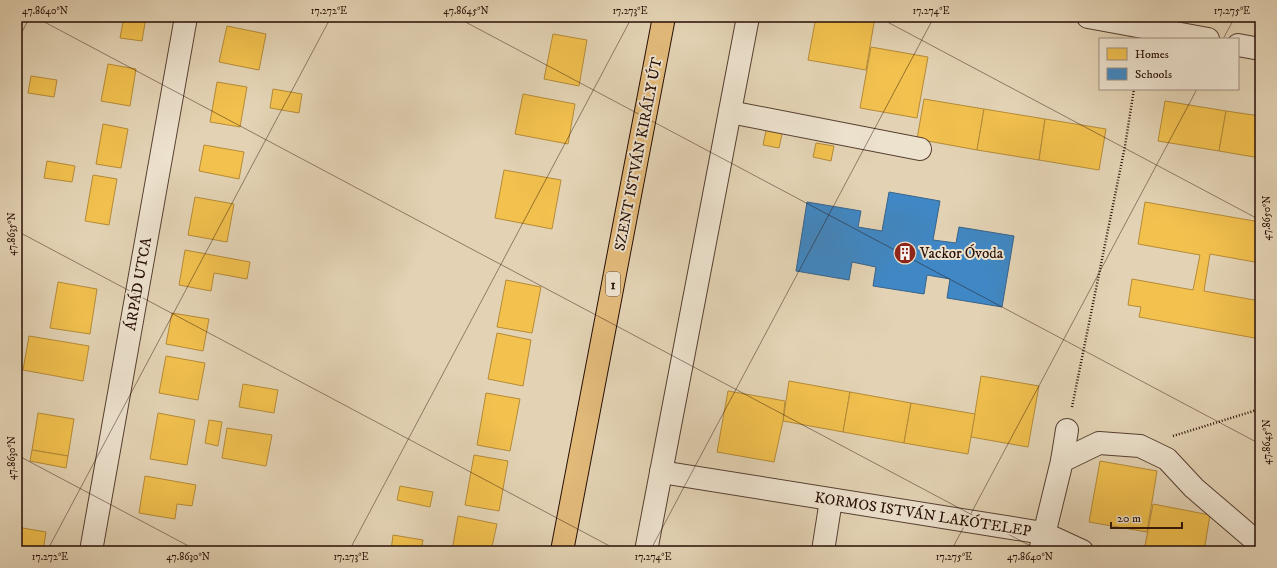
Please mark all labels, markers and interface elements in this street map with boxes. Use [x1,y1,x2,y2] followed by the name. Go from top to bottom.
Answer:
[22,5,68,17] text: 47.8640°N
[311,5,347,17] text: 17.272°E
[443,5,489,17] text: 47.8645°N
[612,5,648,17] text: 17.273°E
[912,5,950,17] text: 17.274°E
[1214,5,1250,17] text: 17.275°E
[1099,38,1239,90] legend
[1135,47,1169,62] text: Homes
[609,55,667,253] street label: SZENT ISTVÁN KIRÁLY ÚT
[1135,67,1172,82] text: Schools
[1261,196,1273,240] text: 47.8650°N
[6,212,18,256] text: 47.8635°N
[120,235,156,332] street label: ÁRPÁD UTCA
[892,240,918,266] building icon: Vackor Óvoda
[919,244,1004,263] place label: Vackor Óvoda
[606,272,620,296] road number: 1
[1261,419,1273,465] text: 47.8645°N
[6,436,18,480] text: 47.8630°N
[813,487,1033,541] street label: KORMOS ISTVÁN LAKÓTELEP
[1111,504,1182,530] scale bar
[1117,511,1141,526] text: 20 m
[32,551,68,563] text: 17.272°E
[166,551,210,563] text: 47.8630°N
[333,551,369,563] text: 17.273°E
[634,551,672,563] text: 17.274°E
[936,551,972,563] text: 17.275°E
[1007,551,1053,563] text: 47.8640°N

